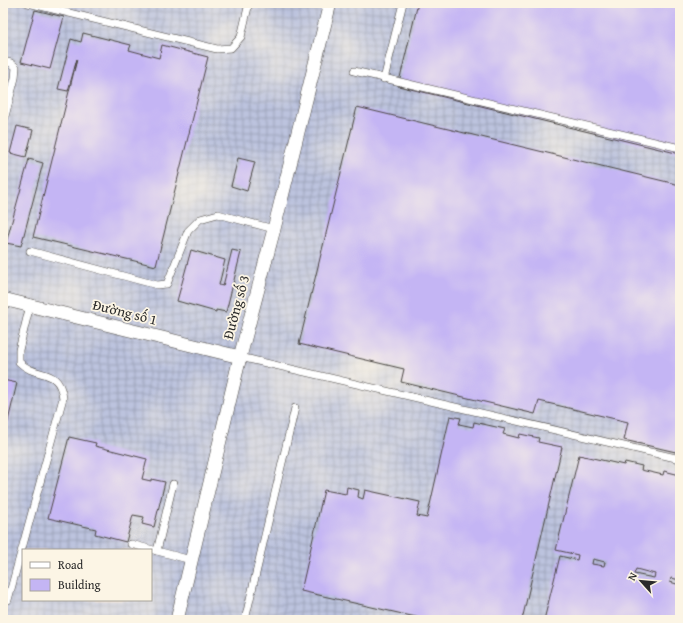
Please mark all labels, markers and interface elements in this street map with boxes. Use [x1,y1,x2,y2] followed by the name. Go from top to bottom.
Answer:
[218,273,254,341] street label: Đường số 3
[91,294,159,330] street label: Đường số 1
[22,549,152,601] legend
[58,556,84,573] text: Road
[621,561,661,601] north arrow
[623,569,641,583] text: N
[58,576,101,593] text: Building

